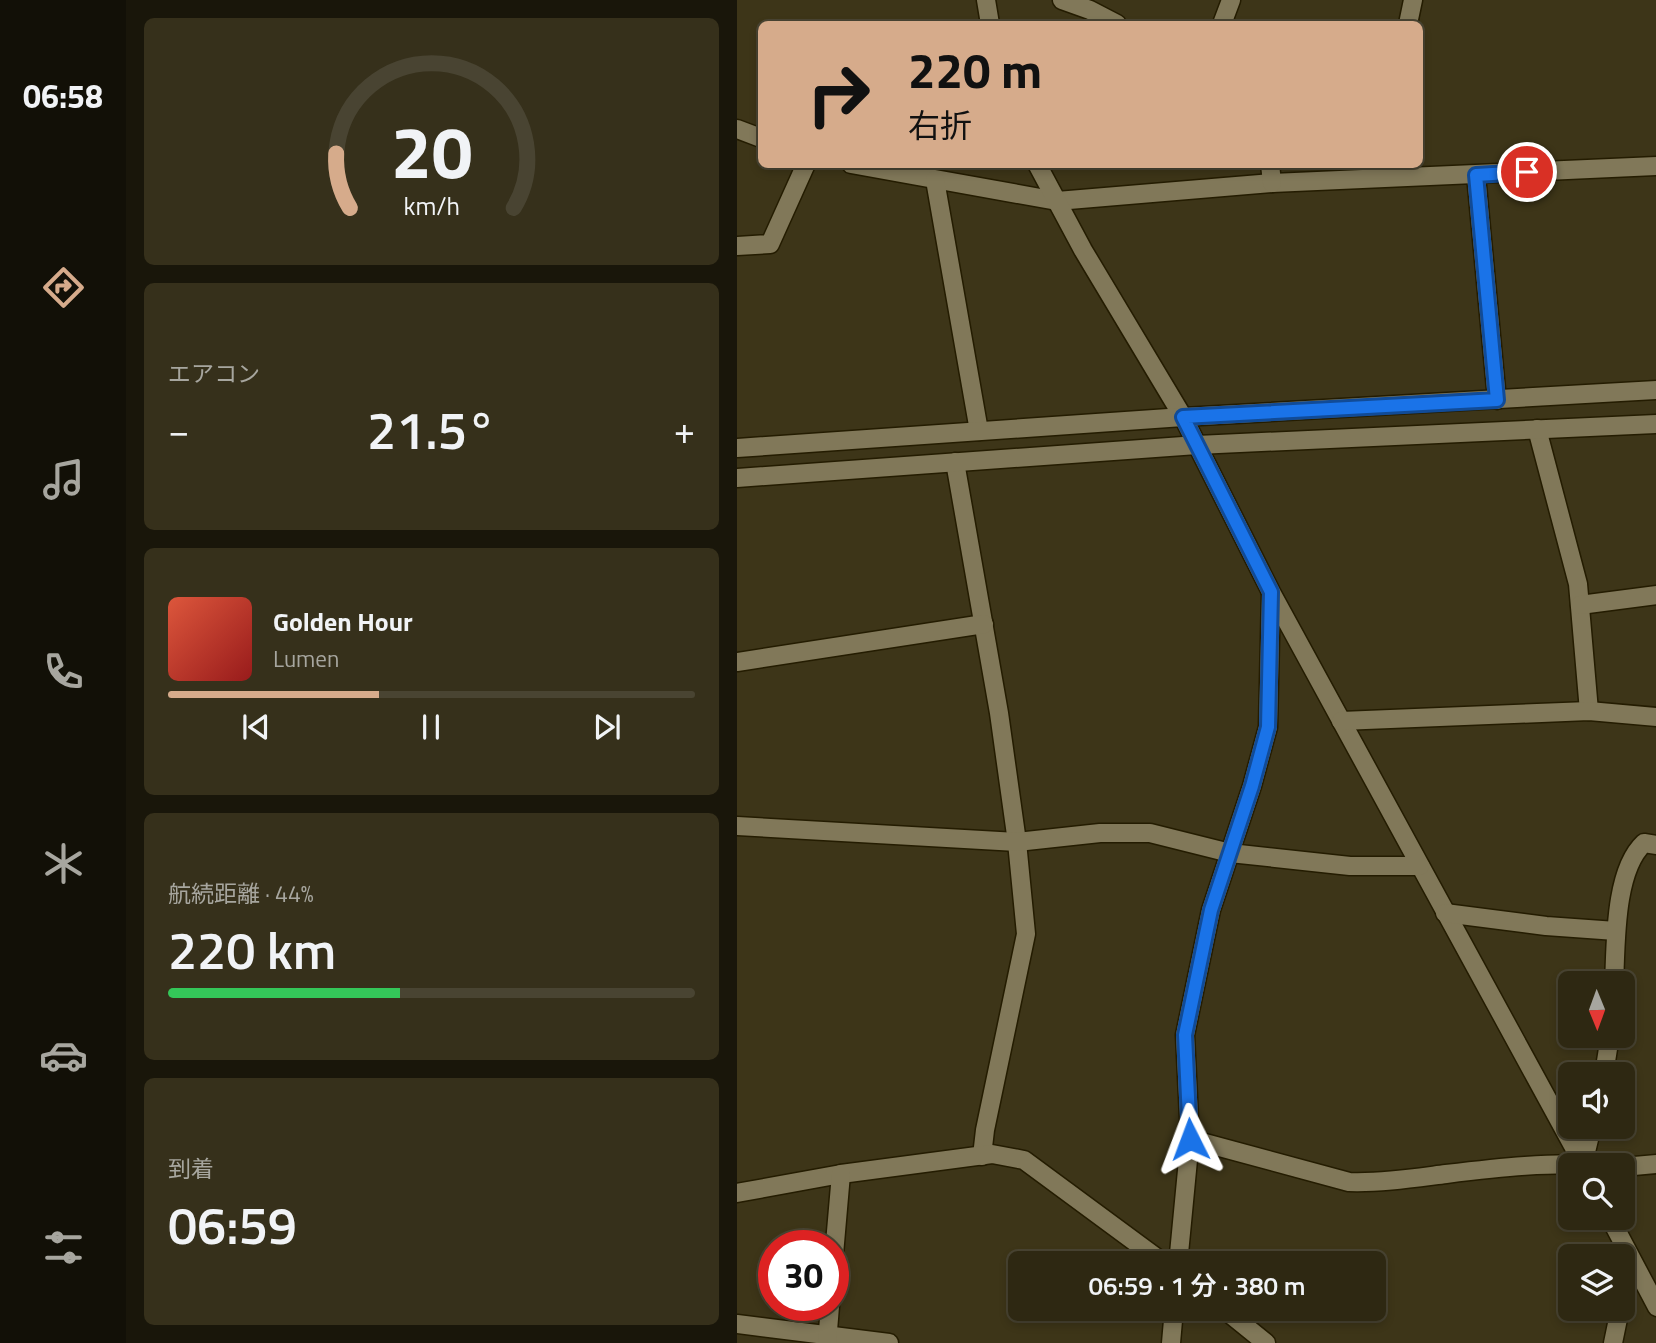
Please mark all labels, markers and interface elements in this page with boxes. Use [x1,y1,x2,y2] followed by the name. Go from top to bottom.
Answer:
[908,32,1042,107] text: 220 m
[793,49,884,140] icon: right
[23,72,103,120] text: 06:58
[391,96,472,206] text: 20
[908,101,972,149] text: 右折
[1497,142,1557,202] pin
[1508,153,1546,191] icon: arrive
[403,186,460,224] text: km/h
[39,263,88,312] icon: directions
[168,356,260,391] text: エアコン
[367,390,496,469] text: 21.5°
[168,401,189,459] text: −
[674,401,695,459] text: +
[39,455,88,504] icon: music
[273,602,413,641] text: Golden Hour
[273,641,339,676] text: Lumen
[39,647,88,696] icon: phone
[237,708,275,746] icon: previous
[412,708,450,746] icon: pause
[588,708,626,746] icon: next
[39,839,88,888] icon: climate
[168,876,314,911] text: 航続距離 · 44%
[168,910,336,989] text: 220 km
[1558,971,1635,1048] north arrow
[1558,971,1635,1321] map controls
[39,1031,88,1080] icon: car
[1558,1062,1635,1139] button: sound
[1153,1102,1227,1176] position arrow
[168,1151,214,1186] text: 到着
[1558,1153,1635,1230] button: search
[168,1185,297,1264] text: 06:59
[39,1223,88,1272] icon: filters
[758,1230,849,1321] speed limit sign: 30
[1558,1244,1635,1321] button: layers
[1088,1266,1306,1305] text: 06:59 · 1 分 · 380 m

